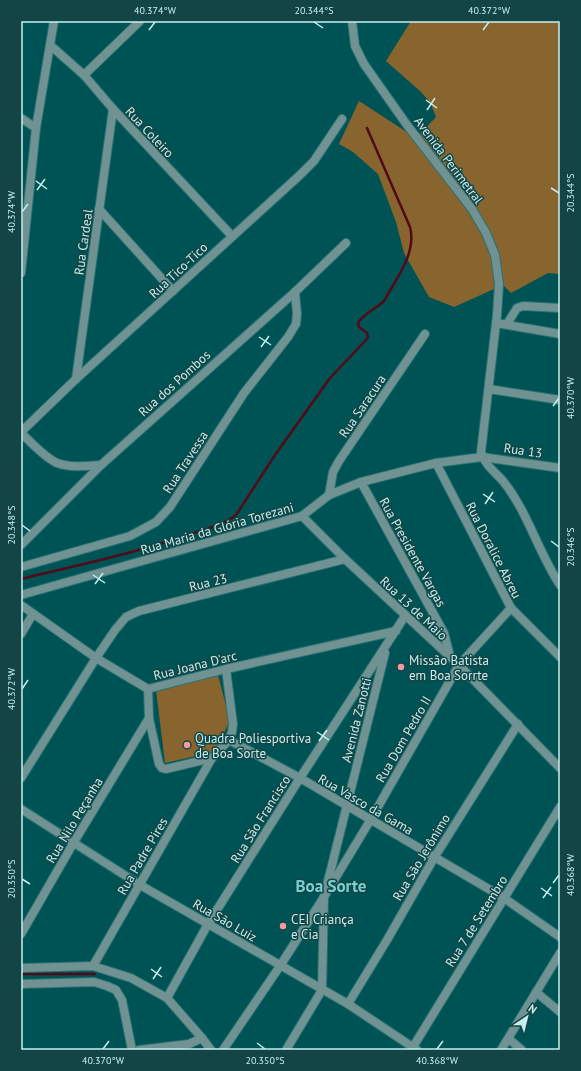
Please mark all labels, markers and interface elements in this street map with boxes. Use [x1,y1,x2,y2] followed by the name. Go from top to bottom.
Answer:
[134,4,177,17] text: 40.374°W
[295,4,333,17] text: 20.344°S
[468,4,511,17] text: 40.372°W
[122,103,178,161] street label: Rua Coleiro
[410,113,487,207] street label: Avenida Perimetral
[564,174,577,212] text: 20.344°S
[5,190,18,233] text: 40.374°W
[70,208,97,276] street label: Rua Cardeal
[145,239,211,302] street label: Rua Tico-Tico
[135,347,214,420] street label: Rua dos Pombos
[335,371,390,441] street label: Rua Saracura
[564,376,577,419] text: 40.370°W
[159,428,212,497] street label: Rua Travessa
[503,439,543,462] street label: Rua 13
[375,495,450,610] street label: Rua Presidente Vargas
[139,498,296,558] street label: Rua Maria da Glória Torezani
[462,499,525,601] street label: Rua Doralice Abreu
[5,506,18,544] text: 20.348°S
[564,528,577,566] text: 20.346°S
[187,570,229,595] street label: Rua 23
[376,573,451,644] street label: Rua 13 de Maio
[152,647,239,684] street label: Rua Joana D'arc
[409,652,489,684] place label: Missão Batista em Boa Sorrte
[396,662,406,672] marker: Missão Batista em Boa Sorrte
[5,667,18,710] text: 40.372°W
[338,676,375,764] street label: Avenida Zanotti
[372,693,435,785] street label: Rua Dom Pedro II
[195,730,311,762] place label: Quadra Poliesportiva de Boa Sorte
[182,740,192,750] marker: Quadra Poliesportiva de Boa Sorte
[315,770,416,839] street label: Rua Vasco da Gama
[227,772,294,866] street label: Rua São Francisco
[42,774,107,866] street label: Rua Nilo Peçanha
[389,811,454,904] street label: Rua São Jerônimo
[113,815,171,898] street label: Rua Padre Pires
[564,853,577,896] text: 40.368°W
[5,860,18,898] text: 20.350°S
[441,872,511,970] street label: Rua 7 de Setembro
[295,875,367,897] district label: Boa Sorte
[190,895,260,946] street label: Rua São Luiz
[291,911,354,943] place label: CEI Criança e Cia
[278,921,288,931] marker: CEI Criança e Cia
[507,997,547,1037] north arrow
[526,1001,540,1017] text: N
[82,1054,125,1067] text: 40.370°W
[246,1054,284,1067] text: 20.350°S
[416,1054,459,1067] text: 40.368°W

